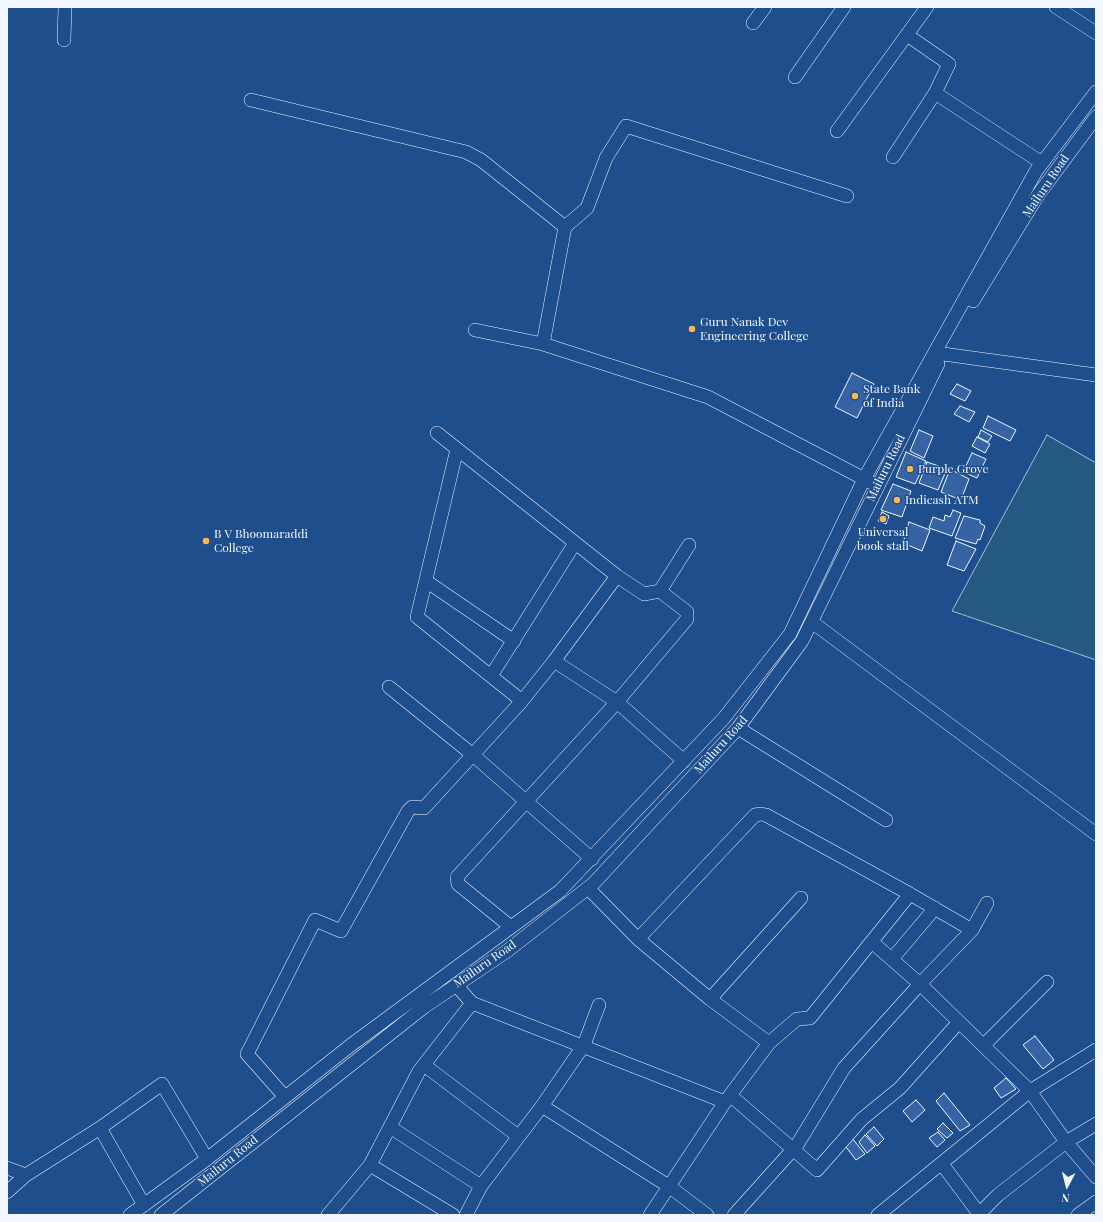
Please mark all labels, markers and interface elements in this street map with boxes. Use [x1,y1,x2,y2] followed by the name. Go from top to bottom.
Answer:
[1020,152,1072,220] street label: Mailuru Road
[700,315,809,343] place label: Guru Nanak Dev Engineering College
[687,324,697,334] marker: Guru Nanak Dev Engineering College
[863,382,920,410] place label: State Bank of India
[850,391,860,401] marker: State Bank of India
[864,432,908,504] street label: Mailuru Road
[918,462,989,476] place label: Purple Grove
[905,464,915,474] marker: Purple Grove
[905,493,979,507] place label: Indicash ATM
[892,495,902,505] marker: Indicash ATM
[878,514,888,524] marker: Universal book stall
[857,525,909,553] place label: Universal book stall
[214,527,308,555] place label: B V Bhoomaraddi College
[201,536,211,546] marker: B V Bhoomaraddi College
[691,713,751,777] street label: Mailuru Road
[451,937,519,991] street label: Mailuru Road
[195,1132,261,1190] street label: Mailuru Road
[1047,1166,1087,1206] north arrow
[1061,1190,1070,1206] text: N

